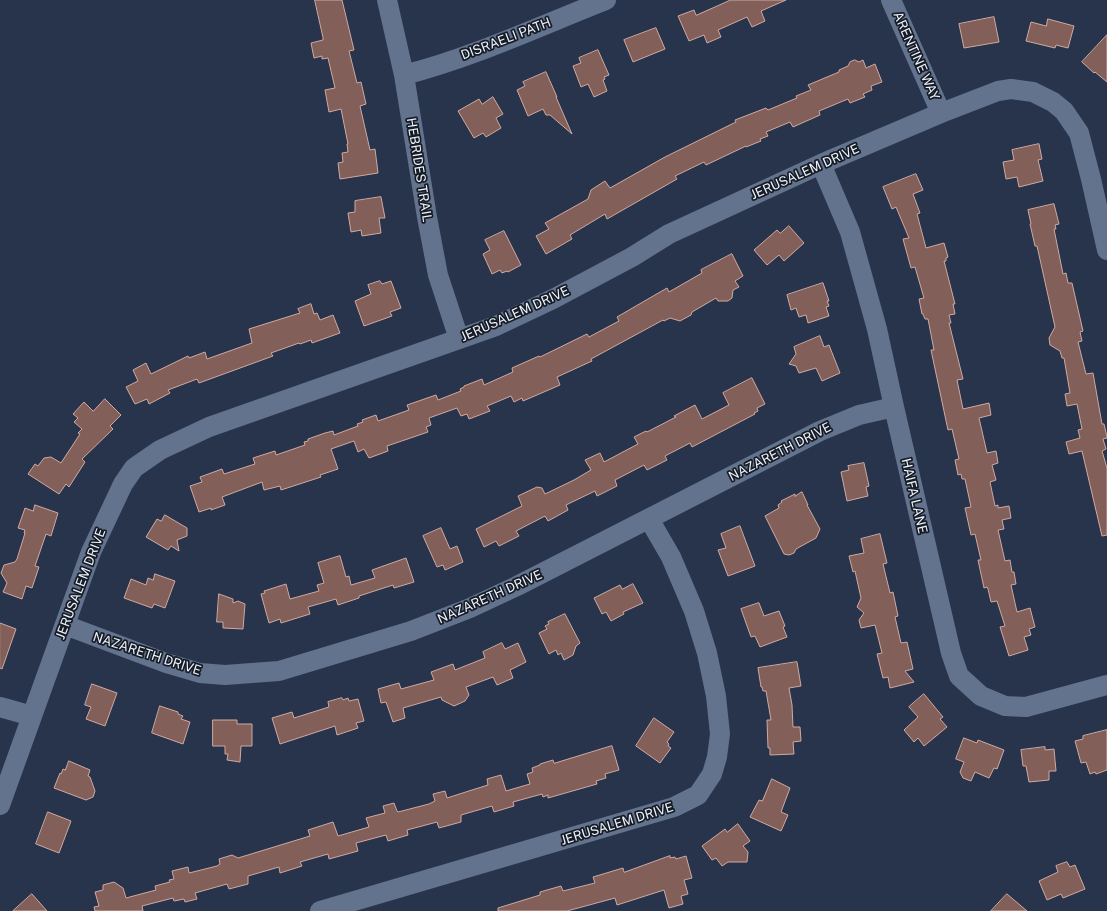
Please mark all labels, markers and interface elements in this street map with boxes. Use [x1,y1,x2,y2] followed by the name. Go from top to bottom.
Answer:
[889,9,943,103] street label: ARENTINE WAY
[459,15,553,63] street label: DISRAELI PATH
[403,117,435,223] street label: HEBRIDES TRAIL
[748,141,862,203] street label: JERUSALEM DRIVE
[458,283,572,345] street label: JERUSALEM DRIVE
[726,419,834,485] street label: NAZARETH DRIVE
[898,457,930,535] street label: HAIFA LANE
[53,526,109,642] street label: JERUSALEM DRIVE
[435,567,545,627] street label: NAZARETH DRIVE
[91,629,203,679] street label: NAZARETH DRIVE
[559,799,675,849] street label: JERUSALEM DRIVE

